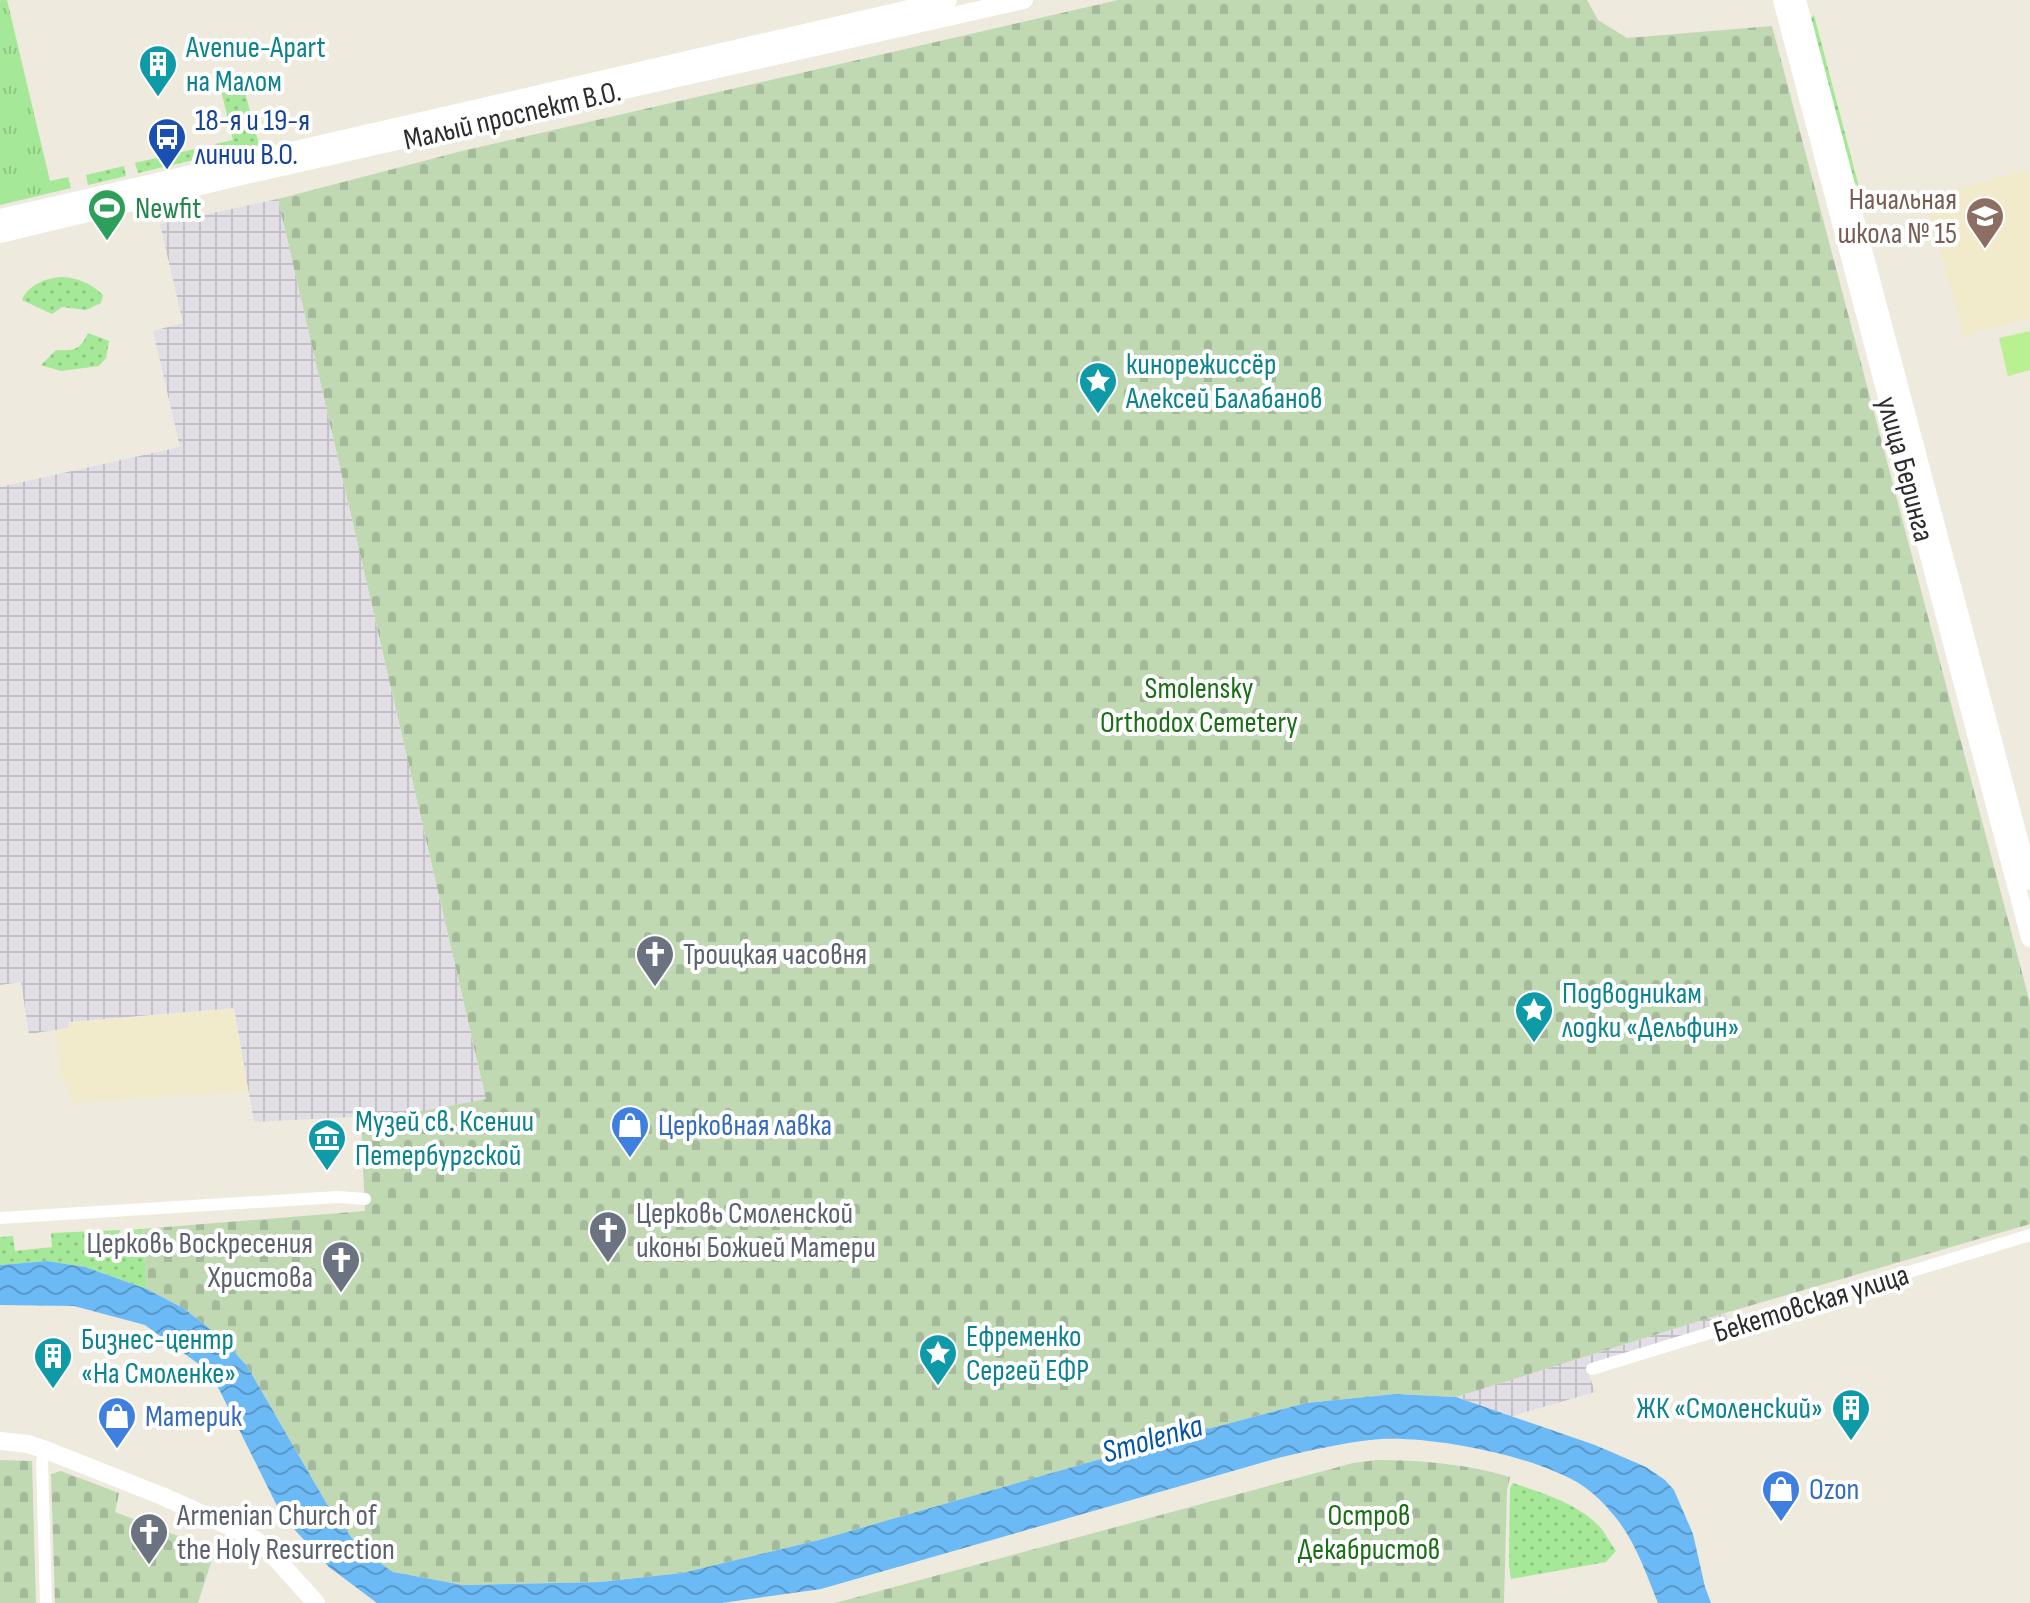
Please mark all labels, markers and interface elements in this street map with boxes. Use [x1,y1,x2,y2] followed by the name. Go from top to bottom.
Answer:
[185,30,326,100] place label: Аvenue-Apart на Малом
[137,43,179,98] building icon: Аvenue-Apart на Малом
[400,74,624,158] street label: Малый проспект В.О.
[195,103,310,173] place label: 18-я и 19-я линии В.О.
[146,116,188,171] bus stop icon: 18-я и 19-я линии В.О.
[1837,182,1957,252] place label: Начальная школа № 15
[86,187,128,242] sports icon: Newfit
[135,191,201,227] place label: Newfit
[1964,195,2006,250] school or university icon: Начальная школа № 15
[1125,347,1322,417] place label: кинорежиссёр Алексей Балабанов
[1077,360,1119,415] place icon: кинорежиссёр Алексей Балабанов
[1868,393,1942,546] street label: улица Беринга
[1100,671,1298,741] park label: Smolensky Orthodox Cemetery
[634,933,676,988] church icon: Троицкая часовня
[683,937,867,973] place label: Троицкая часовня
[1562,976,1739,1046] place label: Подводникам лодки «Дельфин»
[1513,989,1555,1044] place icon: Подводникам лодки «Дельфин»
[355,1104,534,1174] place label: Музей св. Ксении Петербургской
[609,1104,651,1159] shop icon: Церковная лавка
[658,1108,832,1144] place label: Церковная лавка
[306,1117,348,1172] museum icon: Музей св. Ксении Петербургской
[636,1196,876,1266] place label: Церковь Смоленской иконы Божией Матери
[587,1209,629,1264] church icon: Церковь Смоленской иконы Божией Матери
[87,1226,313,1296] place label: Церковь Воскресения Христова
[320,1239,362,1294] church icon: Церковь Воскресения Христова
[1709,1257,1913,1351] street label: Бекетовская улица
[966,1319,1089,1389] place label: Ефременко Сергей ЕФР
[81,1322,236,1392] place label: Бизнес-центр «На Смоленке»
[917,1332,959,1387] place icon: Ефременко Сергей ЕФР
[32,1335,74,1390] building icon: Бизнес-центр «На Смоленке»
[1830,1387,1872,1442] building icon: ЖК «Смоленский»
[1636,1391,1823,1427] place label: ЖК «Смоленский»
[96,1395,138,1450] shop icon: Материк
[145,1399,243,1435] place label: Материк
[1098,1407,1207,1472] water label: Smolenka
[1760,1468,1802,1523] shop icon: Ozon
[1809,1472,1859,1508] place label: Ozon
[176,1498,395,1568] place label: Armenian Church of the Holy Resurrection
[1298,1498,1440,1568] park label: Остров Декабристов
[128,1511,170,1566] church icon: Armenian Church of the Holy Resurrection

